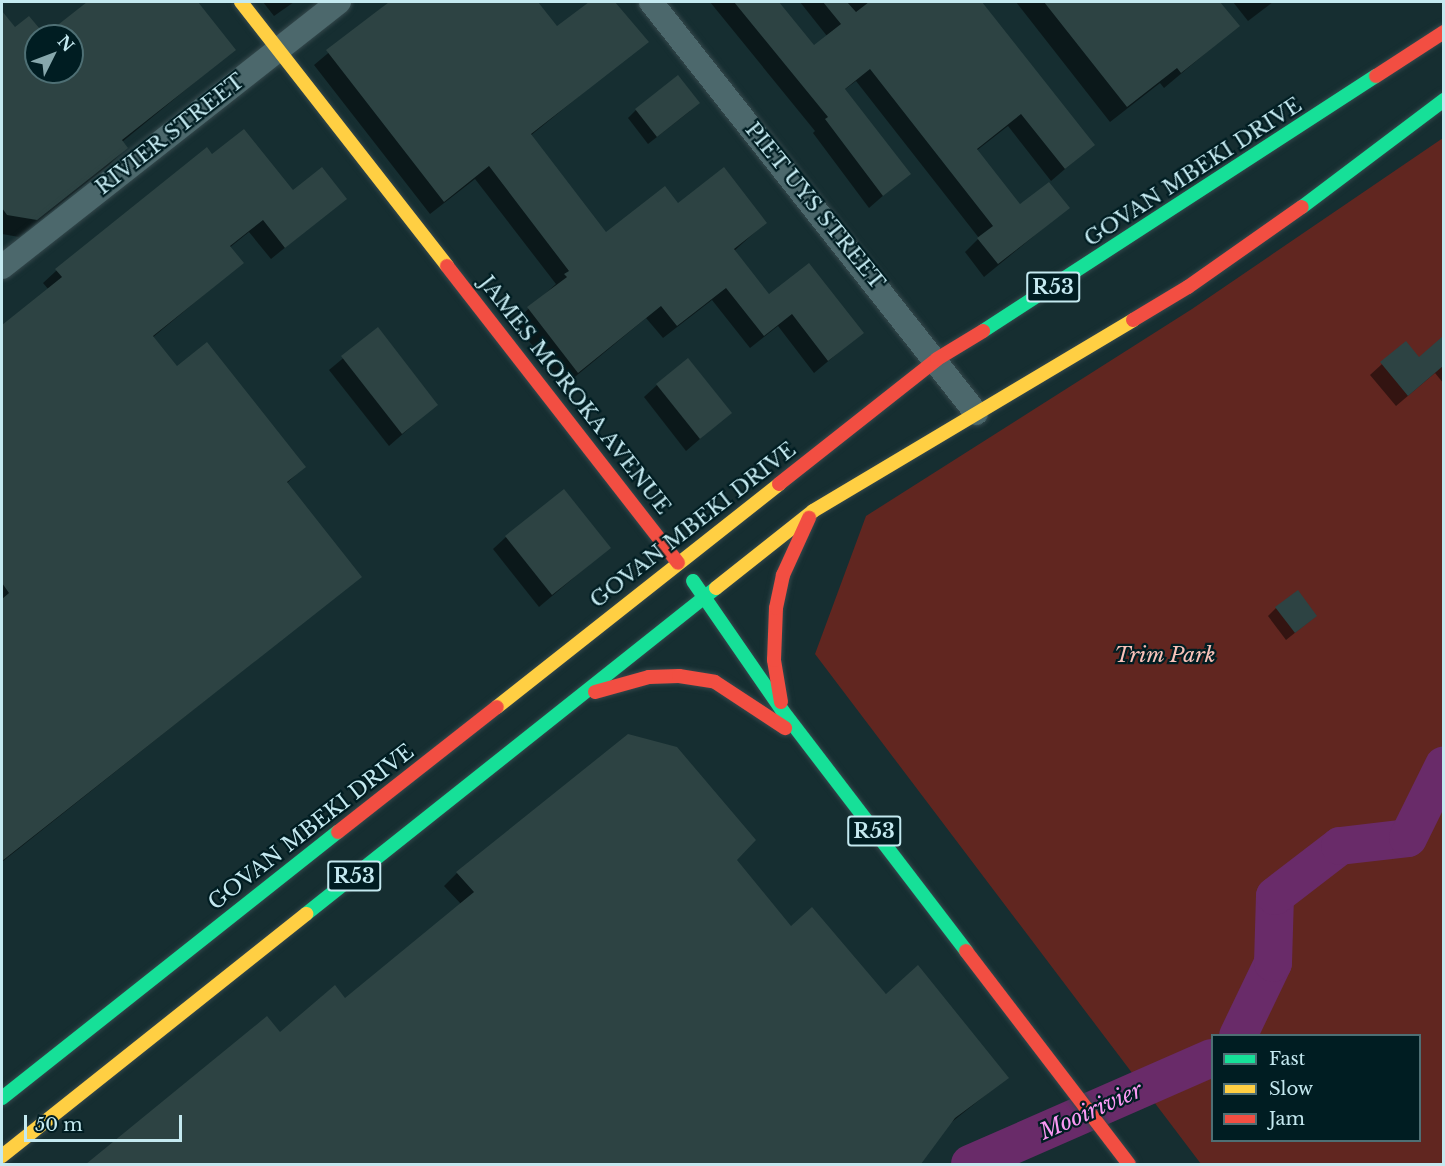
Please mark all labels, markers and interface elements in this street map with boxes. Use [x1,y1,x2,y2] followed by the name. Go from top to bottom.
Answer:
[24,24,84,84] north arrow
[53,31,78,56] text: N
[90,68,250,200] street label: RIVIER STREET
[1080,92,1306,252] street label: GOVAN MBEKI DRIVE
[740,117,890,295] street label: PIET UYS STREET
[474,270,676,520] street label: JAMES MOROKA AVENUE
[1026,270,1080,304] road number: R53
[585,437,801,613] street label: GOVAN MBEKI DRIVE
[1114,642,1216,668] park label: Trim Park
[203,739,419,915] street label: GOVAN MBEKI DRIVE
[847,814,901,848] road number: R53
[327,859,381,893] road number: R53
[1211,1034,1421,1142] legend
[1269,1048,1305,1070] text: Fast
[1035,1077,1147,1145] water label: Mooirivier
[1269,1078,1313,1100] text: Slow
[27,1103,184,1141] scale bar
[1269,1108,1305,1130] text: Jam
[35,1114,83,1136] text: 50 m

